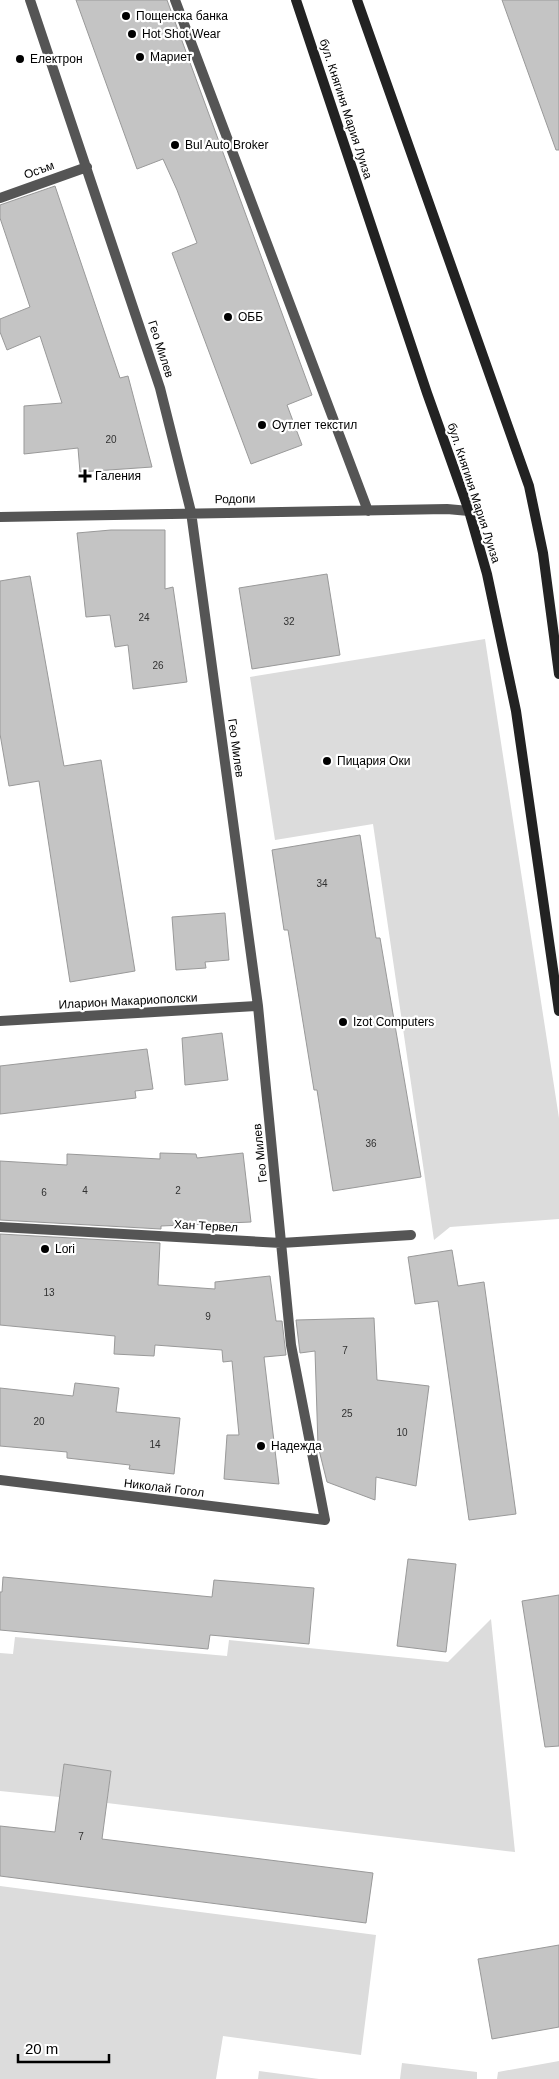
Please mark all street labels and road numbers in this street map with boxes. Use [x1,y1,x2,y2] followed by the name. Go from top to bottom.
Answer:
[317,37,375,181] street label: бул. Княгиня Мария Луиза
[22,158,56,182] street label: Осъм
[145,319,177,379] street label: Гео Милев
[445,421,503,565] street label: бул. Княгиня Мария Луиза
[214,492,256,506] street label: Родопи
[225,718,247,778] street label: Гео Милев
[58,990,198,1012] street label: Иларион Макариополски
[250,1123,270,1183] street label: Гео Милев
[174,1217,238,1235] street label: Хан Тервел
[123,1476,205,1500] street label: Николай Гогол

